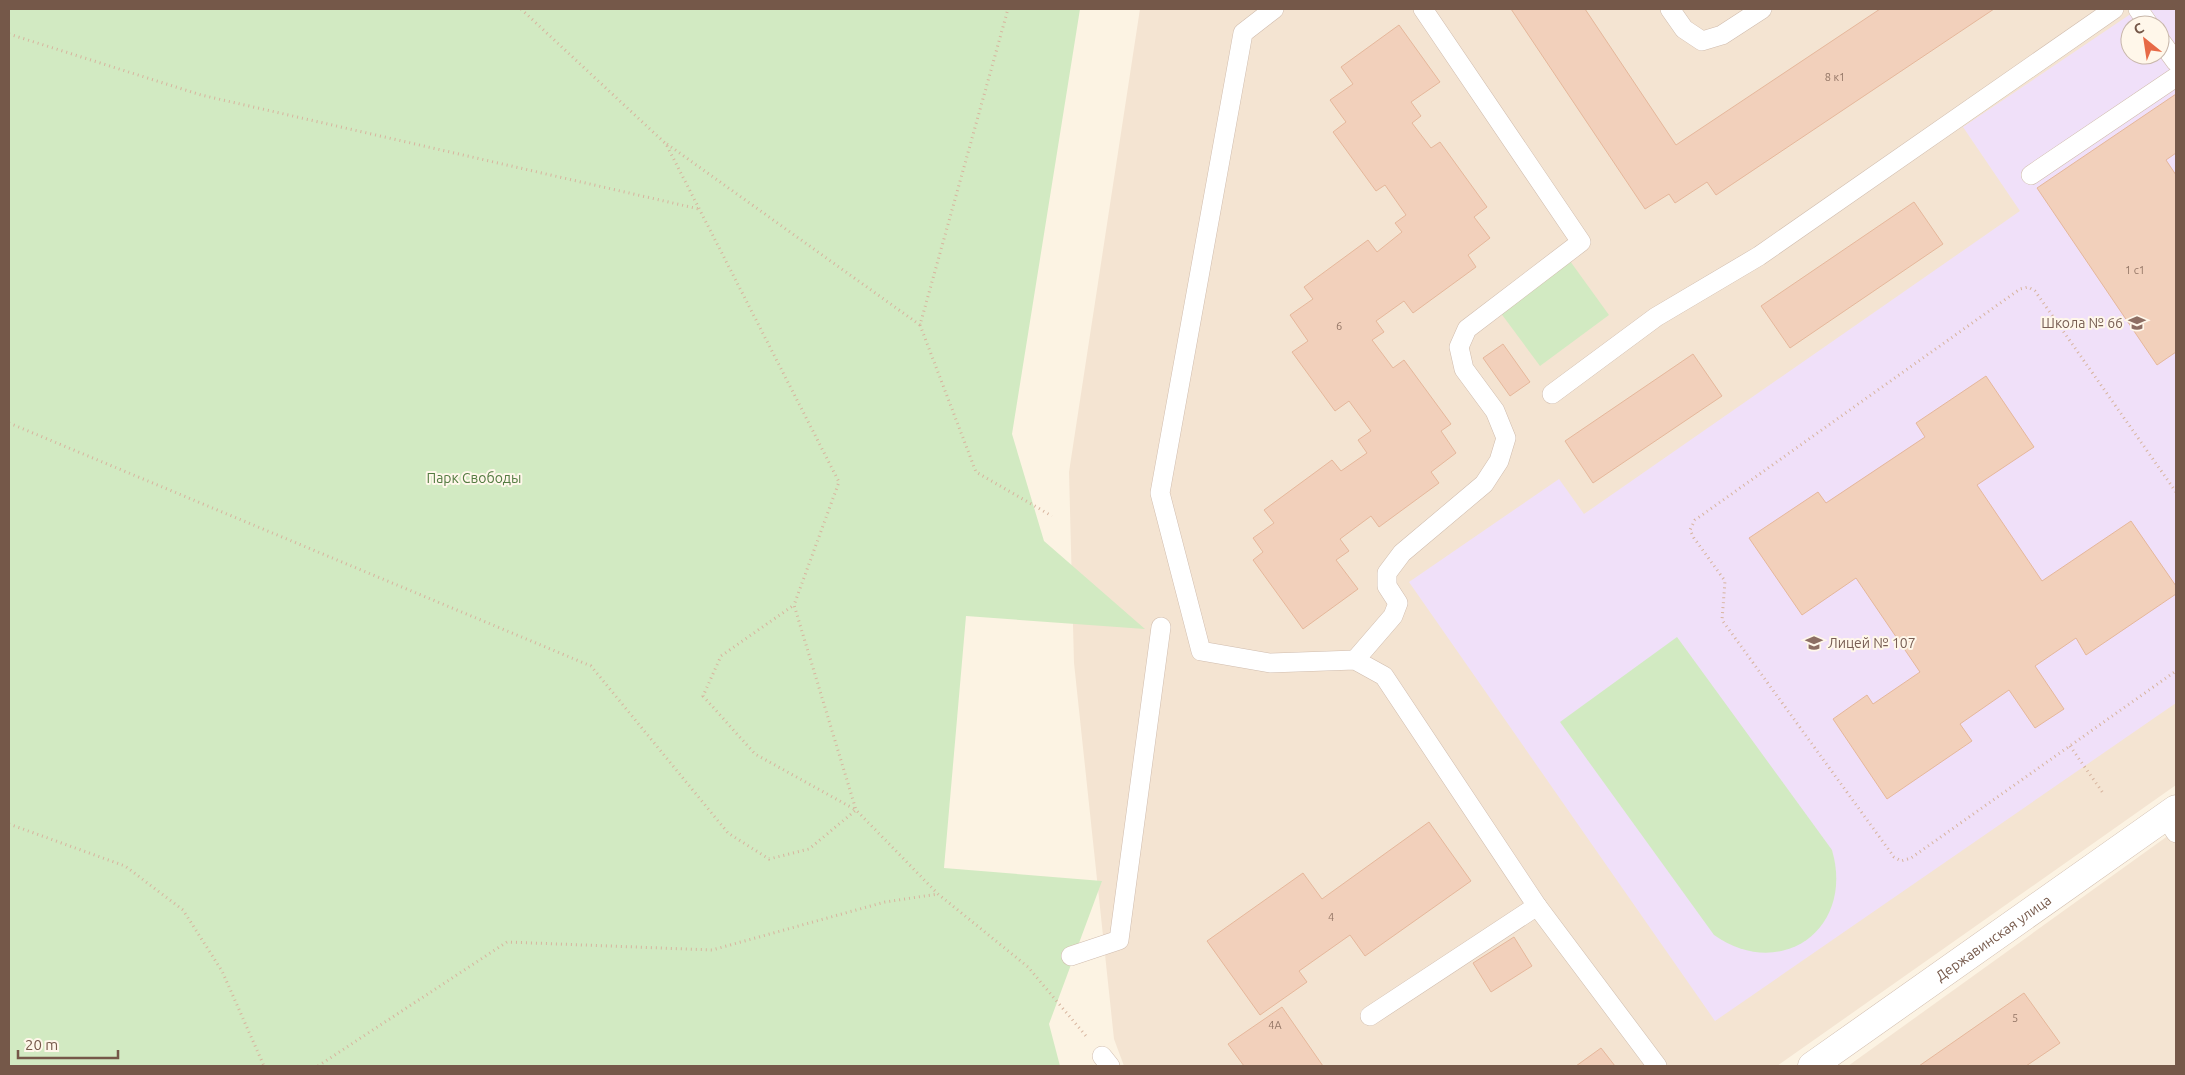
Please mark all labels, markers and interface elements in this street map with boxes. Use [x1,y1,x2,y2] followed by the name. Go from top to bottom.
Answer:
[2120,15,2170,65] north arrow
[2131,20,2146,38] text: С
[1825,71,1845,83] house number: 8 к1
[2125,264,2145,276] house number: 1 с1
[2127,313,2147,333] school or university icon: Школа № 66
[2041,315,2123,331] place label: Школа № 66
[1336,320,1342,332] house number: 6
[427,470,521,486] park label: Парк Свободы
[1804,633,1824,653] school or university icon: Лицей № 107
[1828,635,1916,651] place label: Лицей № 107
[1933,892,2054,984] street label: Державинская улица
[1328,911,1334,923] house number: 4
[2012,1012,2018,1024] house number: 5
[1268,1019,1283,1031] house number: 4А
[18,1028,118,1060] scale bar
[25,1036,58,1053] text: 20 m

